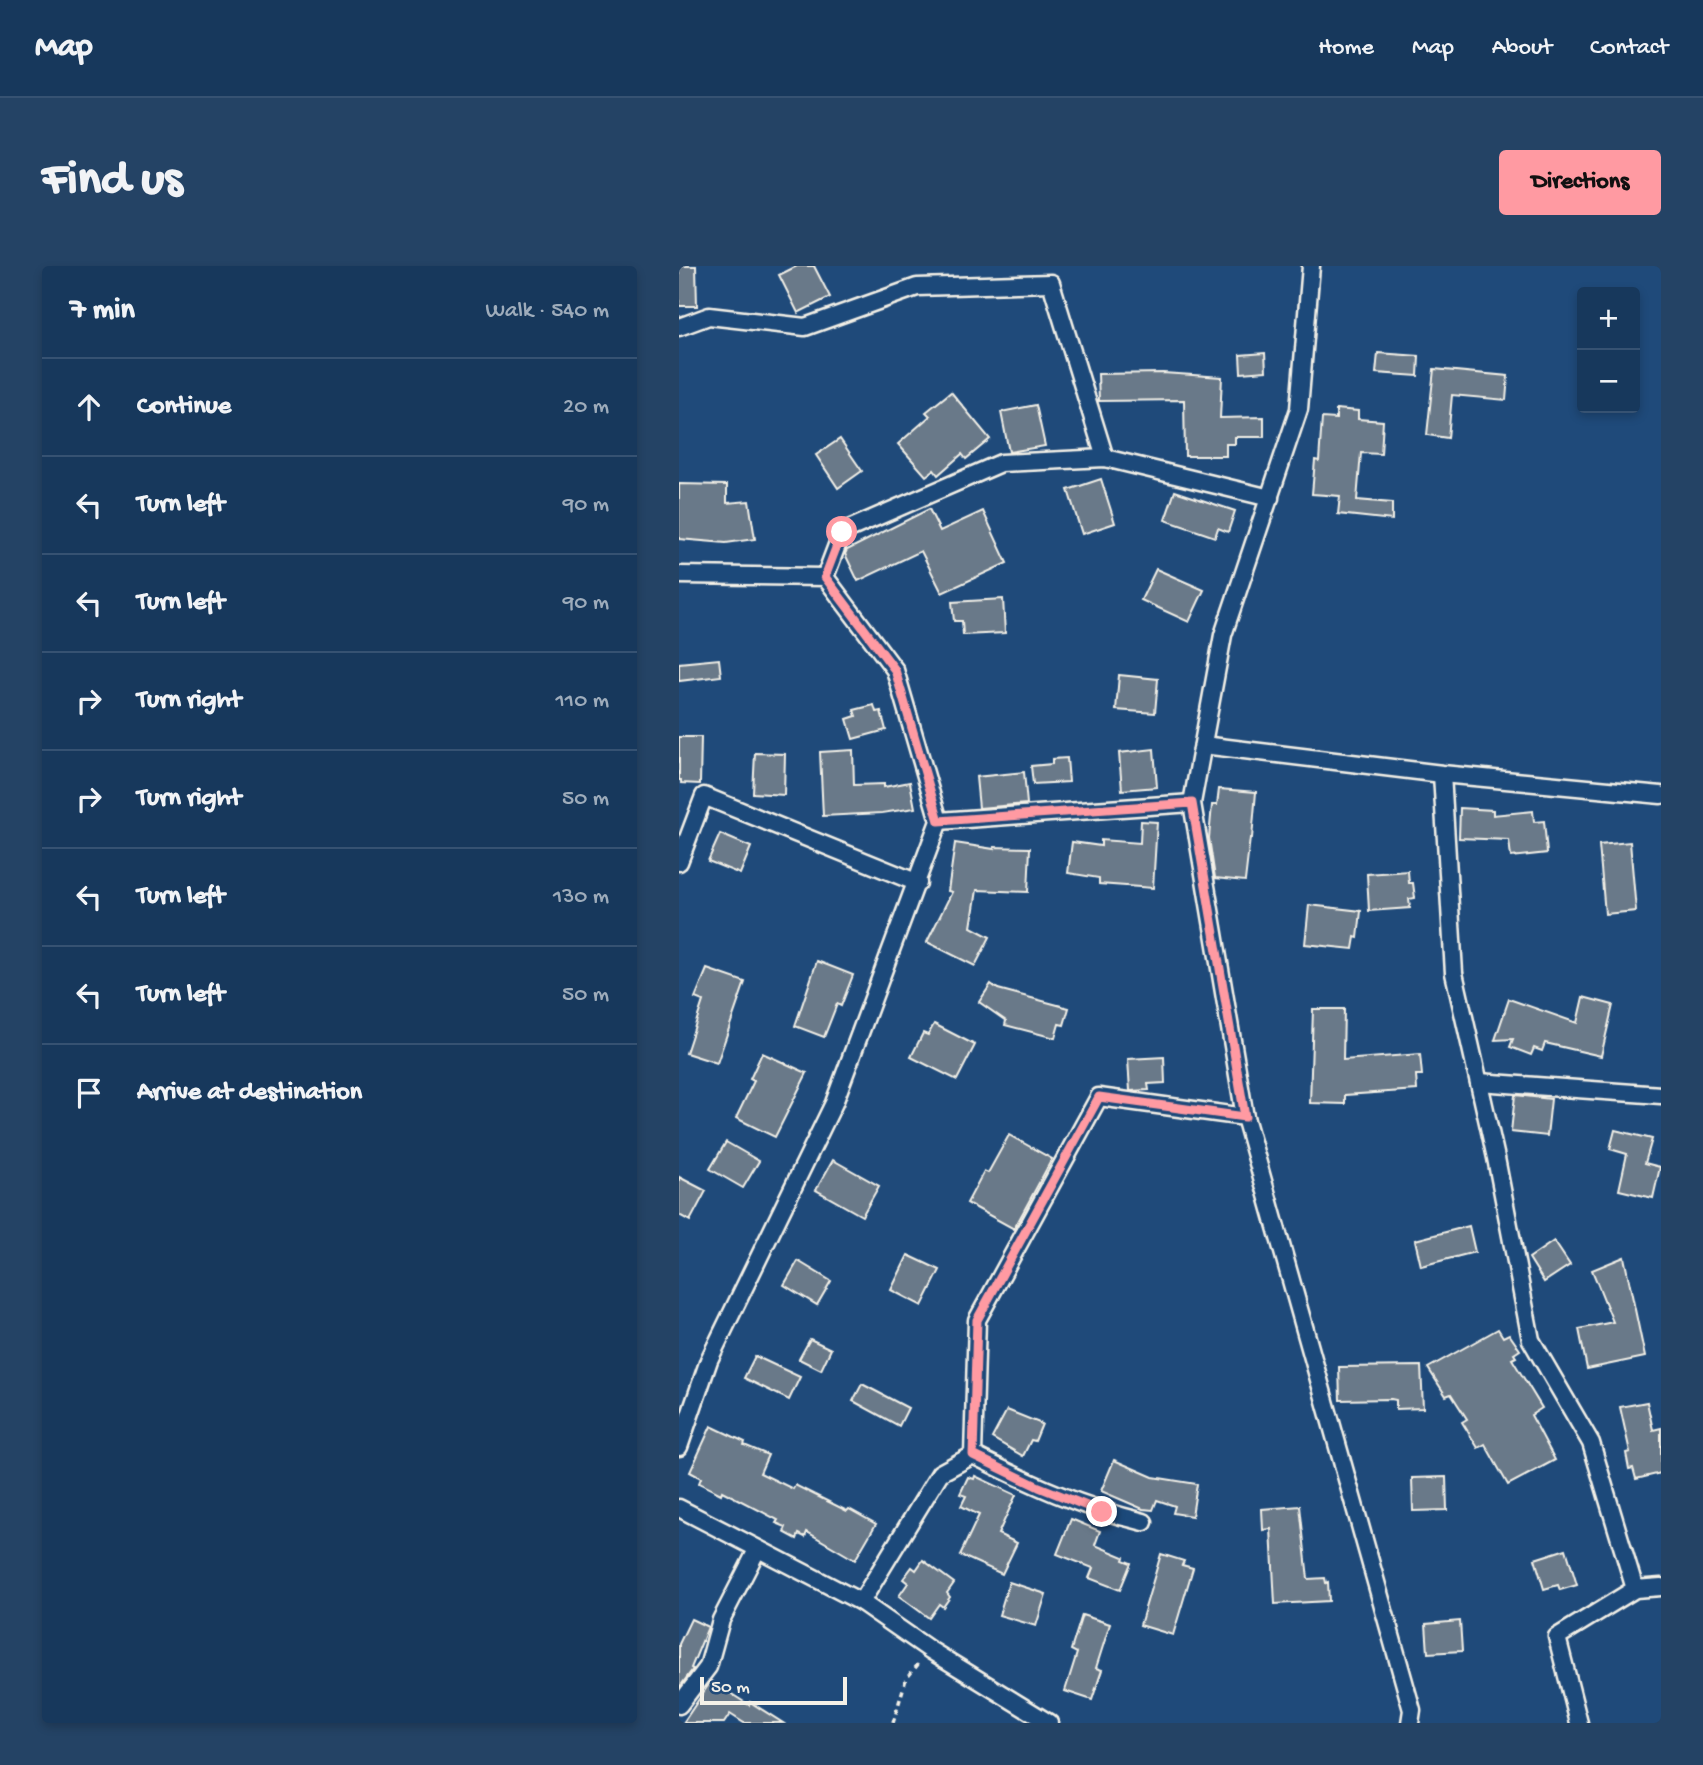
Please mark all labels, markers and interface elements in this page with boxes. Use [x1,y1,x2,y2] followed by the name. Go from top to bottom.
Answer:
[35,29,92,67] text: Map
[1318,34,1374,63] text: Home
[1412,34,1454,63] text: Map
[1492,34,1552,63] text: About
[1590,34,1668,63] text: Contact
[1499,150,1661,215] button: Directions
[42,153,182,211] text: Find us
[1577,287,1640,413] map controls
[1577,287,1640,350] button: +
[70,294,135,329] text: 7 min
[485,298,609,325] text: Walk · 540 m
[1577,350,1640,413] button: −
[70,388,108,426] icon: ahead
[137,392,231,423] text: Continue
[563,394,609,421] text: 20 m
[70,486,108,524] icon: left
[137,490,225,521] text: Turn left
[563,492,609,519] text: 90 m
[826,516,857,547] route start
[70,584,108,622] icon: left
[137,588,225,619] text: Turn left
[563,590,609,617] text: 90 m
[70,682,108,720] icon: right
[137,686,241,717] text: Turn right
[556,688,609,715] text: 110 m
[70,780,108,818] icon: right
[137,784,241,815] text: Turn right
[562,786,609,813] text: 50 m
[70,878,108,916] icon: left
[137,882,225,913] text: Turn left
[553,884,609,911] text: 130 m
[70,976,108,1014] icon: left
[137,980,225,1011] text: Turn left
[562,982,609,1009] text: 50 m
[70,1074,108,1112] icon: arrive
[137,1078,362,1109] text: Arrive at destination
[1086,1496,1117,1527] route end
[700,1674,847,1706] scale bar
[711,1677,750,1700] text: 50 m

